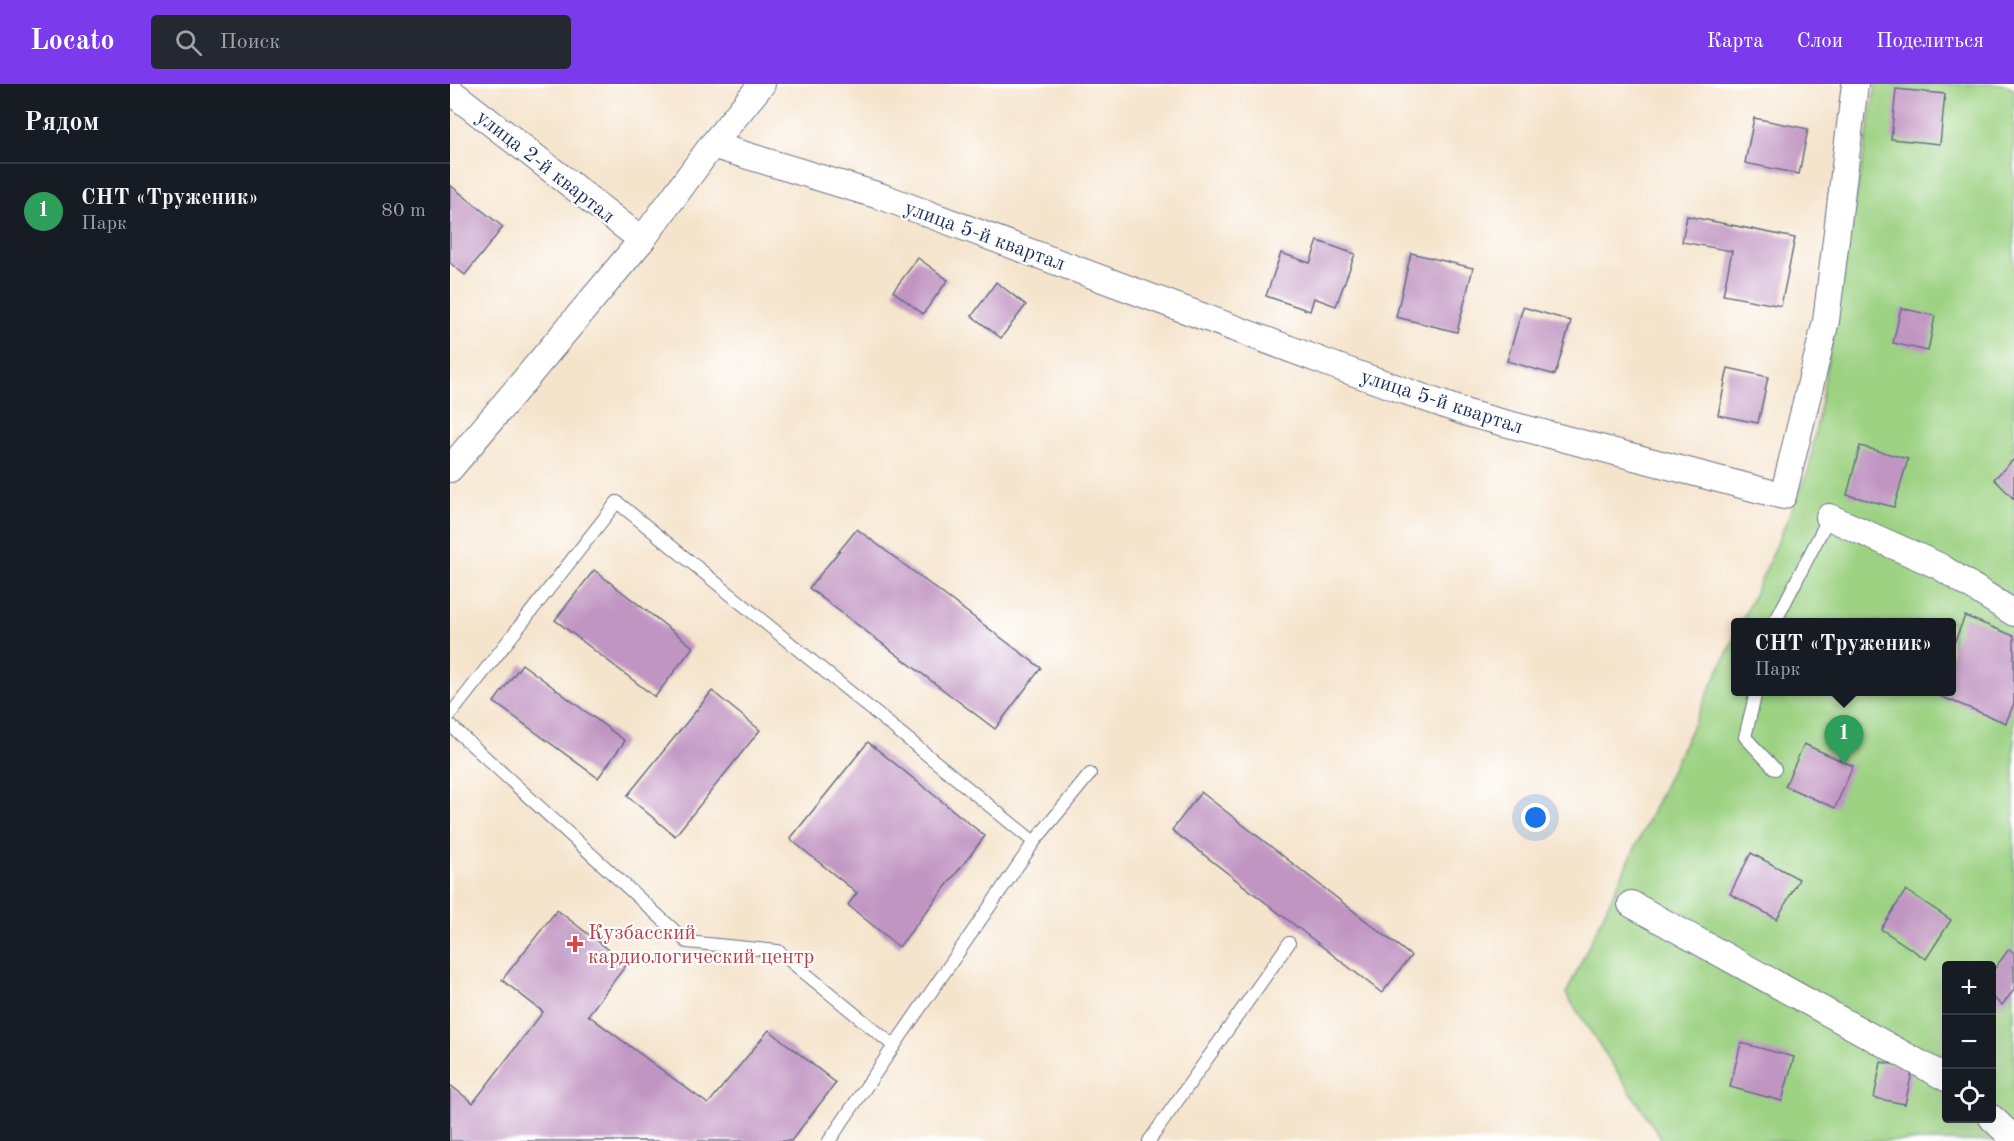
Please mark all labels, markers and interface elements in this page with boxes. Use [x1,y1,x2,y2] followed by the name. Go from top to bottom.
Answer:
[151,15,571,69] search box
[172,26,205,59] icon: search
[30,28,115,56] text: Locato
[220,31,280,53] text: Поиск
[1707,31,1764,52] text: Карта
[1797,31,1843,52] text: Слои
[1876,31,1984,52] text: Поделиться
[472,107,618,228] street label: улица 2-й квартал
[24,110,99,136] text: Рядом
[81,187,259,209] text: СНТ «Труженик»
[901,198,1068,275] street label: улица 5-й квартал
[38,201,49,221] text: 1
[381,201,426,221] text: 80 m
[81,214,127,234] text: Парк
[1358,366,1525,439] street label: улица 5-й квартал
[1731,618,1956,696] popup
[1755,633,1932,655] text: СНТ «Труженик»
[1755,660,1801,680] text: Парк
[1824,716,1864,765] pin: 1
[1521,803,1550,832] your location
[588,923,814,968] place label: Кузбасский кардиологический центр
[566,935,584,953] marker: Кузбасский кардиологический центр
[1942,961,1996,1123] map controls
[1942,961,1996,1015] button: +
[1942,1015,1996,1069] button: −
[1942,1069,1996,1123] button: locate

